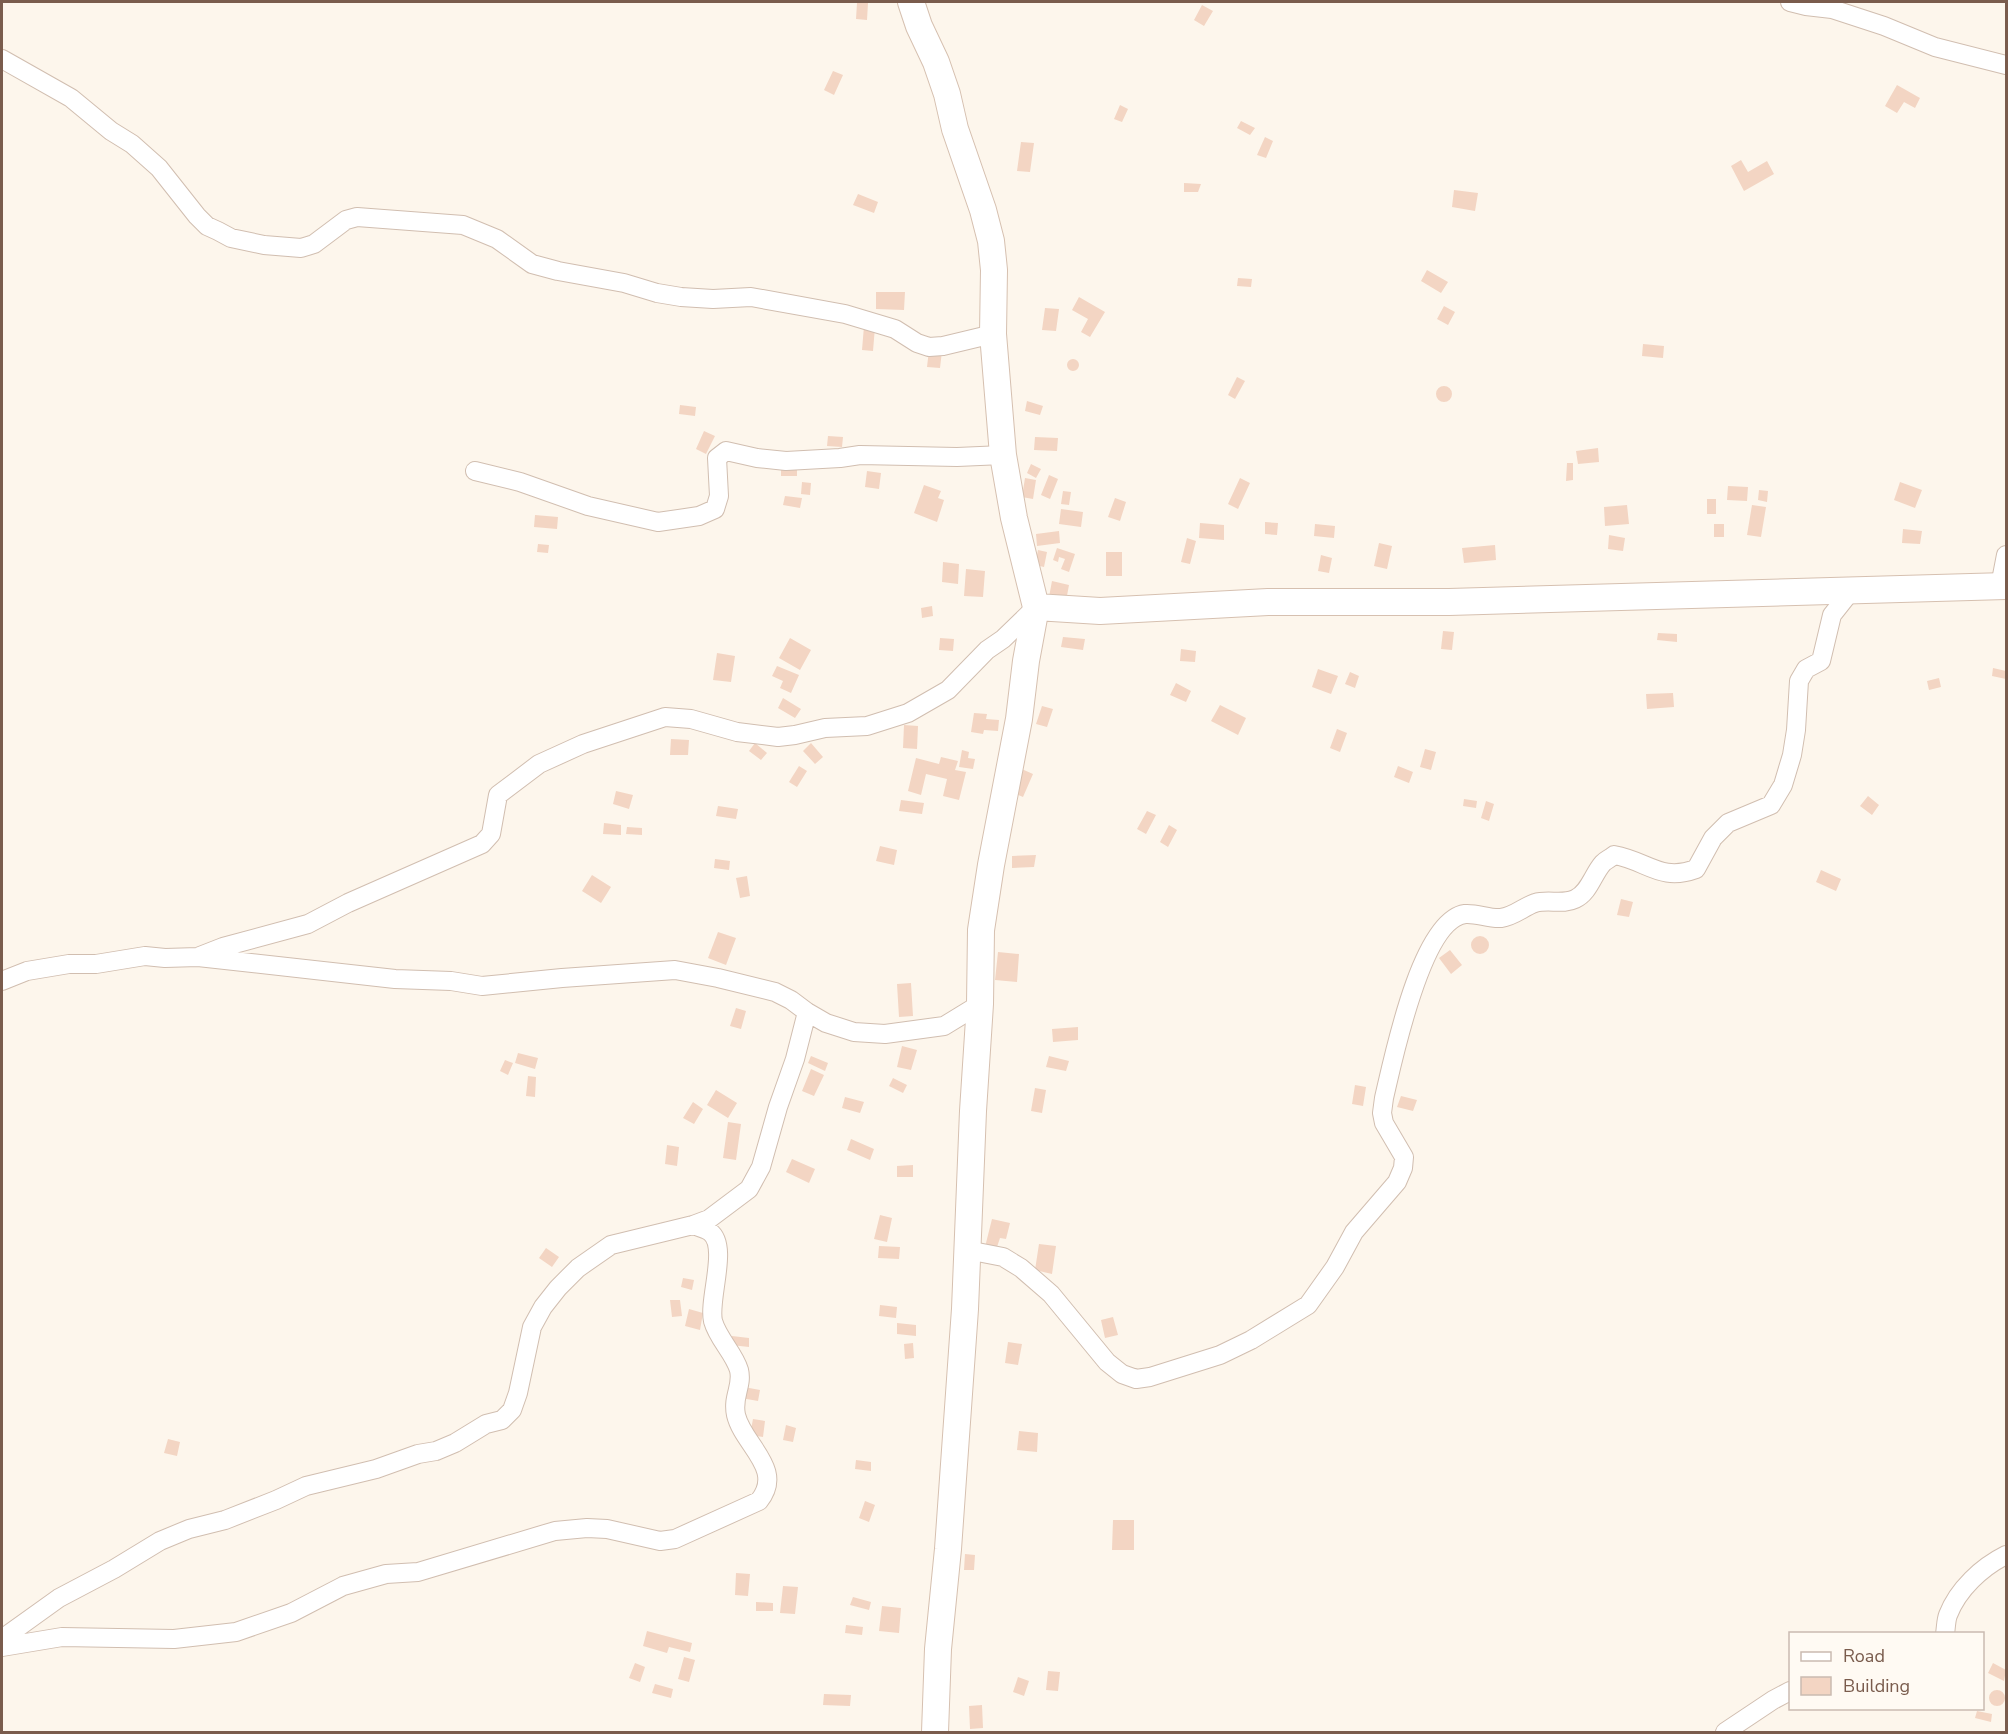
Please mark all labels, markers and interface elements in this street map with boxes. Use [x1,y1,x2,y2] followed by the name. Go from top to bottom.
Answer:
[1789,1632,1984,1710] legend
[1843,1644,1885,1668] text: Road
[1843,1674,1910,1698] text: Building

